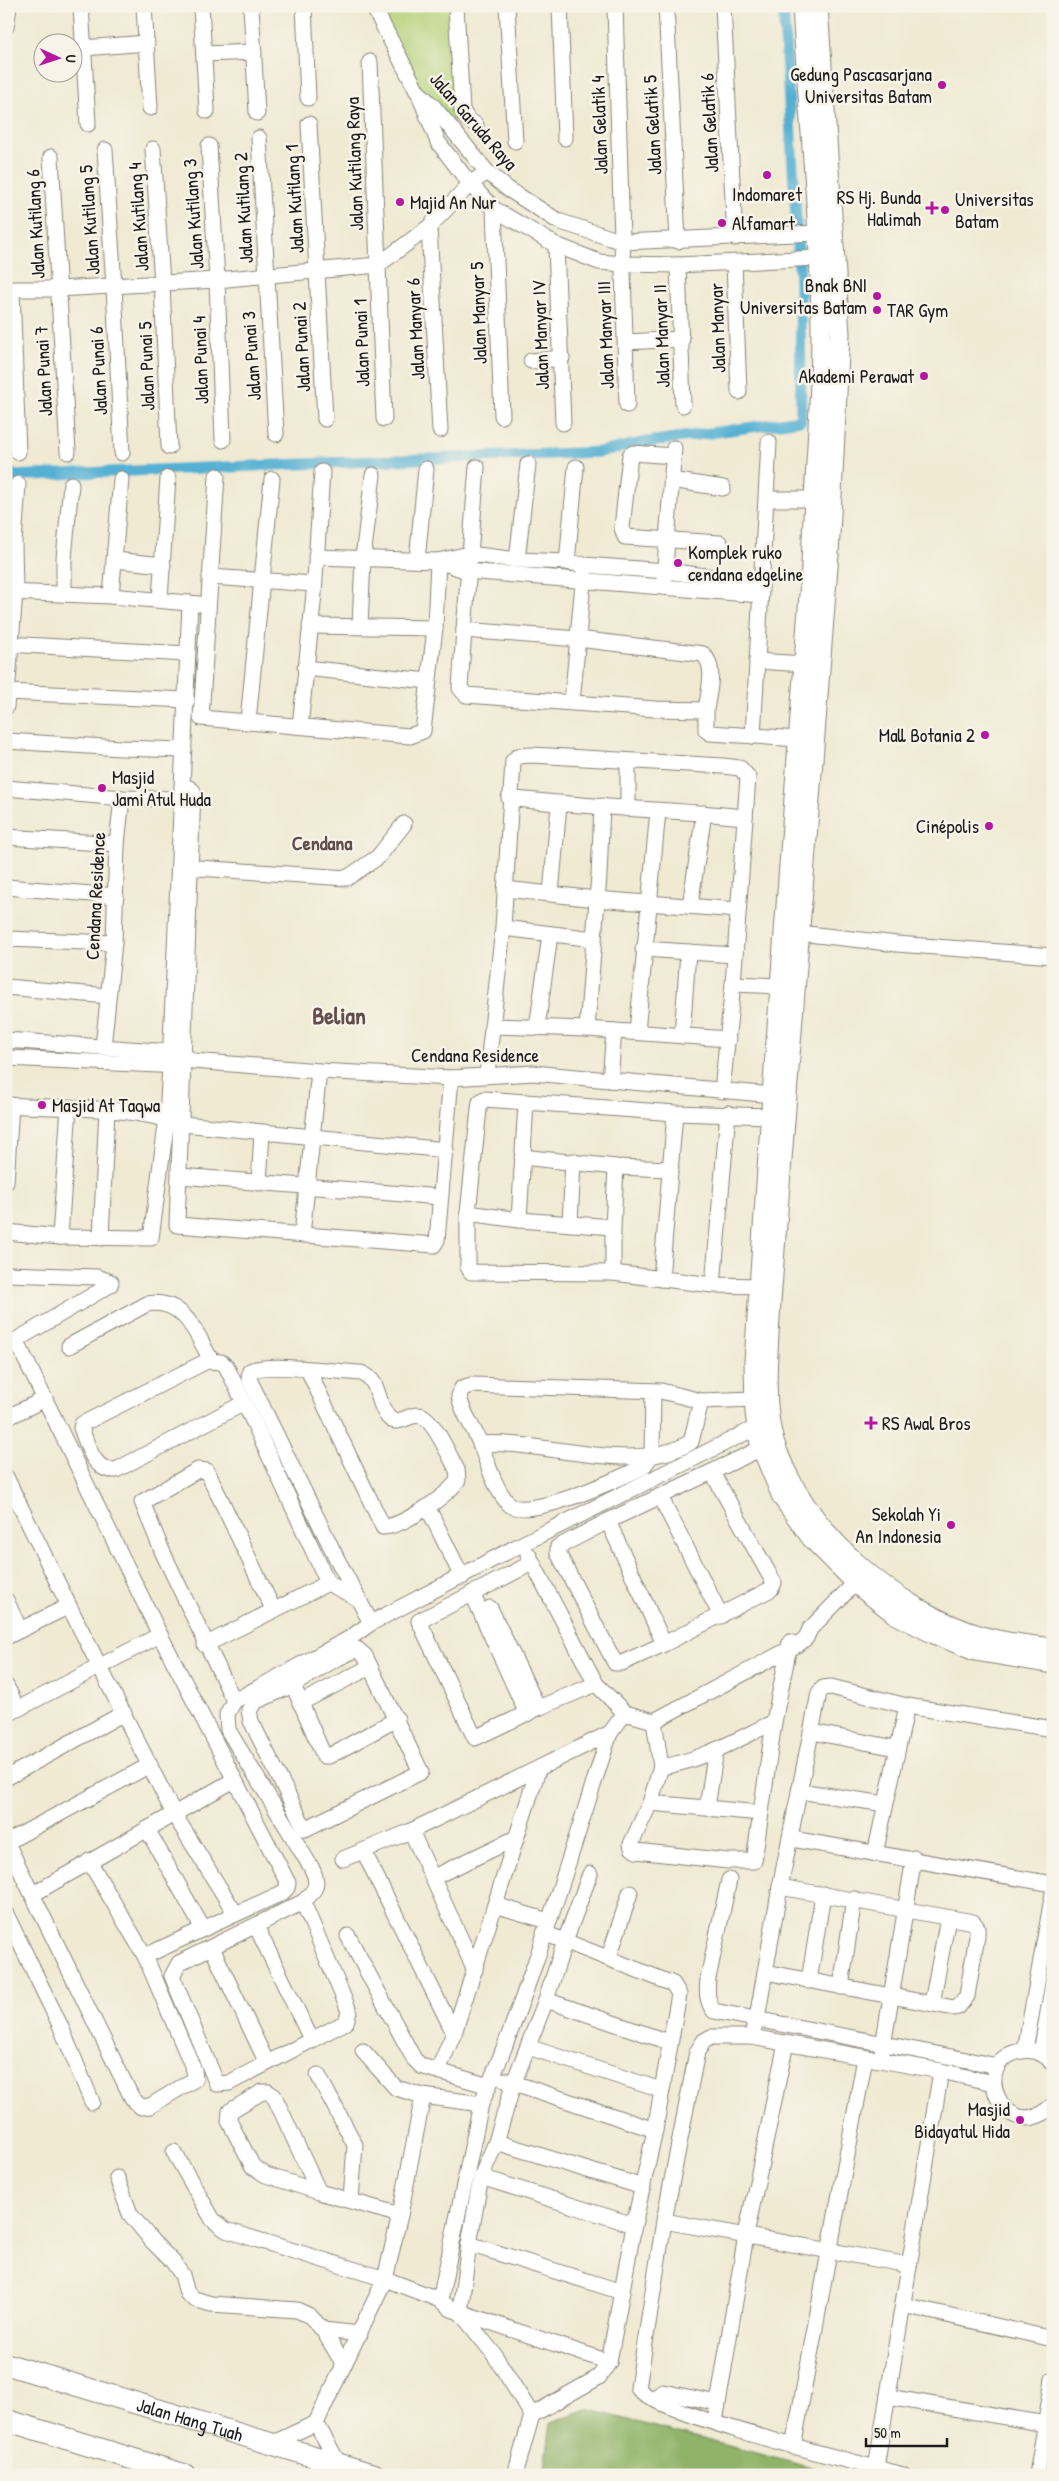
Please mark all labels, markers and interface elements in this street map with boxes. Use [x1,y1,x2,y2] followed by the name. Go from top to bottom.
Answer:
[32,32,82,82] north arrow
[62,54,81,63] text: U
[790,61,933,109] place label: Gedung Pascasarjana Universitas Batam
[424,66,524,176] street label: Jalan Garuda Raya
[693,73,725,173] street label: Jalan Gelatik 6
[636,74,668,176] street label: Jalan Gelatik 5
[584,75,614,175] street label: Jalan Gelatik 4
[936,79,948,91] marker: Gedung Pascasarjana Universitas Batam
[339,96,369,231] street label: Jalan Kutilang Raya
[278,144,310,254] street label: Jalan Kutilang 1
[227,152,259,264] street label: Jalan Kutilang 2
[176,158,210,270] street label: Jalan Kutilang 3
[121,162,155,272] street label: Jalan Kutilang 4
[72,164,106,276] street label: Jalan Kutilang 5
[19,169,51,279] street label: Jalan Kutilang 6
[761,169,773,181] marker: Indomaret
[732,181,802,207] place label: Indomaret
[837,184,922,232] place label: RS Hj. Bunda Halimah
[955,186,1034,234] place label: Universitas Batam
[410,189,497,215] place label: Majid An Nur
[394,196,406,208] marker: Majid An Nur
[925,201,939,215] marker: RS Hj. Bunda Halimah
[939,204,951,216] marker: Universitas Batam
[732,210,795,236] place label: Alfamart
[716,217,728,229] marker: Alfamart
[463,261,493,365] street label: Jalan Manyar 5
[740,272,867,320] place label: Bnak BNI Universitas Batam
[399,277,431,381] street label: Jalan Manyar 6
[525,279,555,390] street label: Jalan Manyar IV
[590,281,620,389] street label: Jalan Manyar III
[702,282,732,373] street label: Jalan Manyar
[646,284,676,388] street label: Jalan Manyar II
[871,290,883,302] marker: Bnak BNI Universitas Batam
[887,297,948,323] place label: TAR Gym
[346,298,376,388] street label: Jalan Punai 1
[286,301,316,393] street label: Jalan Punai 2
[871,304,883,316] marker: TAR Gym
[235,310,267,402] street label: Jalan Punai 3
[185,315,215,405] street label: Jalan Punai 4
[131,321,161,411] street label: Jalan Punai 5
[28,325,58,417] street label: Jalan Punai 7
[83,326,113,416] street label: Jalan Punai 6
[799,363,914,389] place label: Akademi Perawat
[918,370,930,382] marker: Akademi Perawat
[688,539,804,587] place label: Komplek ruko cendana edgeline
[672,557,684,569] marker: Komplek ruko cendana edgeline
[879,722,975,748] place label: Mall Botania 2
[979,729,991,741] marker: Mall Botania 2
[112,764,212,812] place label: Masjid Jami'Atul Huda
[96,782,108,794] marker: Masjid Jami'Atul Huda
[916,813,979,839] place label: Cinépolis
[983,820,995,832] marker: Cinépolis
[292,829,352,856] district label: Cendana
[79,831,111,961] street label: Cendana Residence
[312,999,366,1031] district label: Belian
[411,1042,539,1068] street label: Cendana Residence
[52,1092,161,1118] place label: Masjid At Taqwa
[36,1099,48,1111] marker: Masjid At Taqwa
[882,1410,971,1436] place label: RS Awal Bros
[864,1416,878,1430] marker: RS Awal Bros
[855,1501,942,1549] place label: Sekolah Yi An Indonesia
[945,1519,957,1531] marker: Sekolah Yi An Indonesia
[914,2096,1011,2144] place label: Masjid Bidayatul Hida
[1014,2114,1026,2126] marker: Masjid Bidayatul Hida
[134,2391,246,2448] street label: Jalan Hang Tuah
[866,2416,948,2448] scale bar
[874,2422,901,2443] text: 50 m

